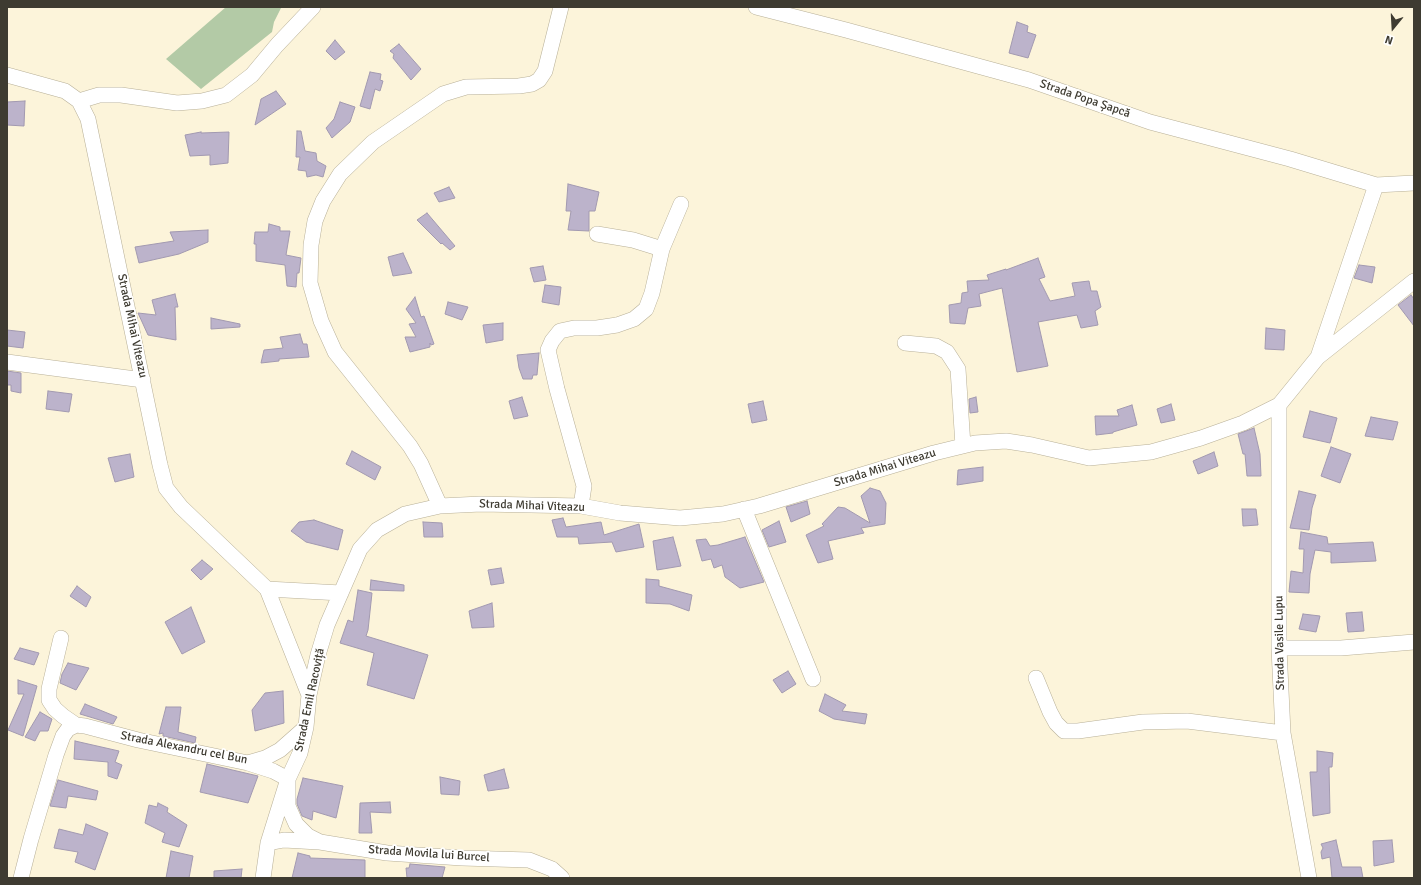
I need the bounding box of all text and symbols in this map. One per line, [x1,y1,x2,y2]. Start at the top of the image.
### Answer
north arrow [1373,8,1413,48]
text: N [1383,33,1395,47]
street label: Strada Popa Șapcă [1038,77,1132,121]
street label: Strada Mihai Viteazu [114,273,150,379]
street label: Strada Mihai Viteazu [832,446,938,490]
street label: Strada Mihai Viteazu [479,497,585,515]
street label: Strada Vasile Lupu [1272,595,1288,691]
street label: Strada Emil Racoviță [292,647,328,753]
street label: Strada Alexandru cel Bun [119,729,249,767]
street label: Strada Movila lui Burcel [368,843,490,865]

